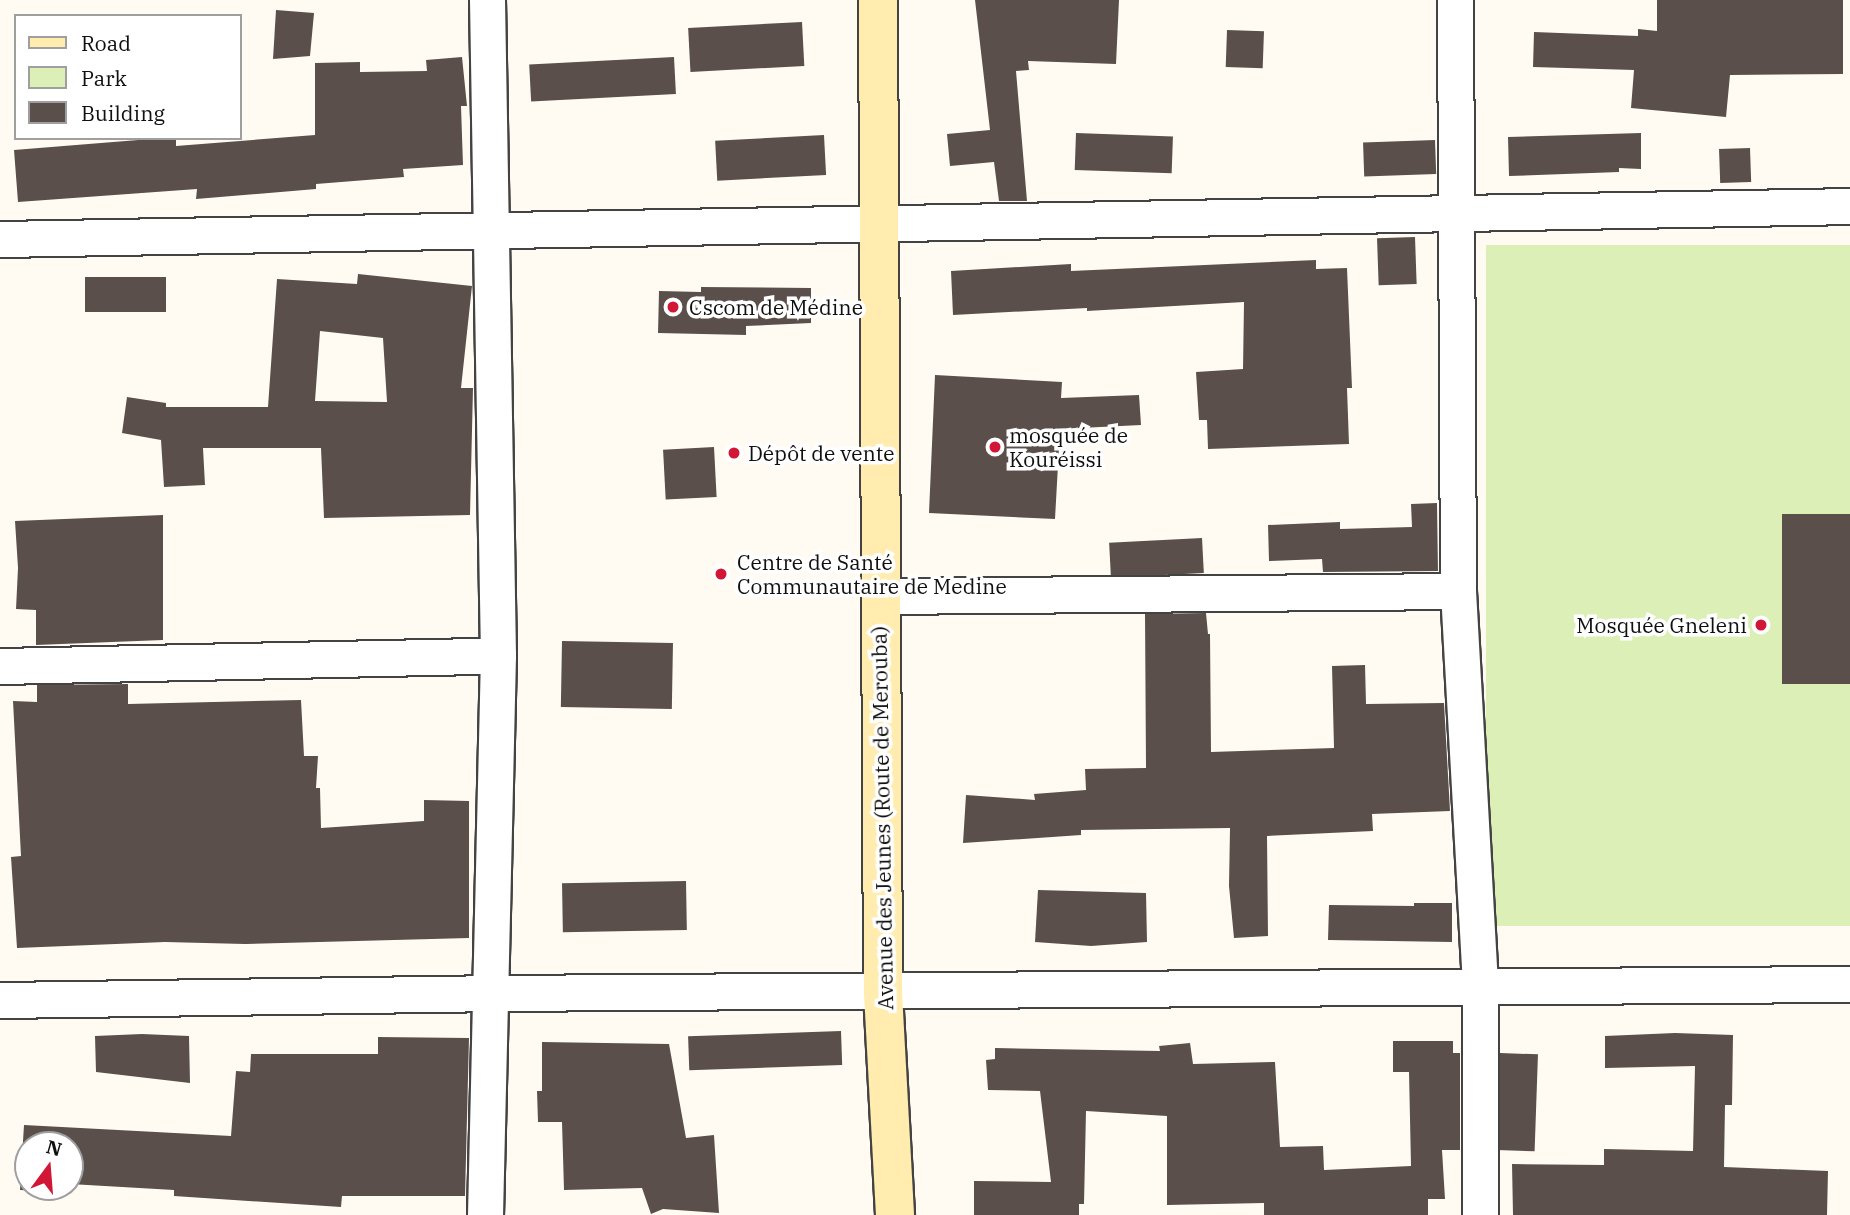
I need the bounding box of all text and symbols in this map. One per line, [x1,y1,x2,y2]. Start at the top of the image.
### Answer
legend [14,14,242,140]
text: Road [81,29,131,57]
text: Park [81,64,127,92]
text: Building [81,99,165,127]
place label: Cscom de Médine [689,294,863,320]
marker: Cscom de Médine [663,297,683,317]
place label: mosquée de Kouréissi [1009,422,1128,472]
marker: mosquée de Kouréissi [987,439,1003,455]
place label: Dépôt de vente [748,440,895,466]
marker: Dépôt de vente [726,445,742,461]
place label: Centre de Santé Communautaire de Medine [737,549,1007,599]
marker: Centre de Santé Communautaire de Medine [711,564,731,584]
place label: Mosquée Gneleni [1576,612,1747,638]
marker: Mosquée Gneleni [1753,617,1769,633]
street label: Avenue des Jeunes (Route de Merouba) [866,626,898,1010]
north arrow [14,1131,84,1201]
text: N [44,1134,65,1161]

